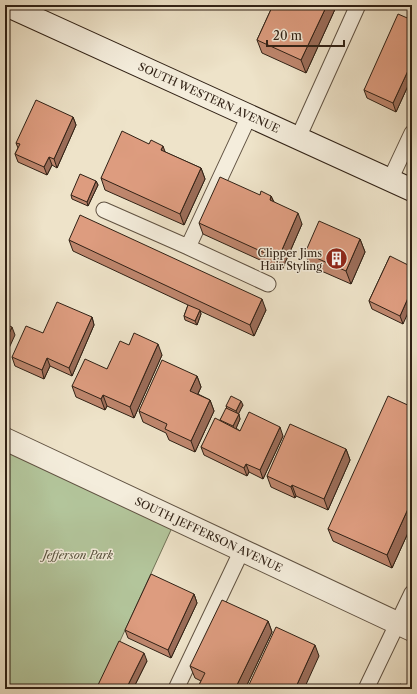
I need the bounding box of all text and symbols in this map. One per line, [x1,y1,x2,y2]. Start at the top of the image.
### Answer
scale bar [267,22,344,48]
text: 20 m [273,28,302,43]
street label: SOUTH WESTERN AVENUE [136,59,282,136]
place label: Clipper Jims Hair Styling [258,246,322,273]
building icon: Clipper Jims Hair Styling [324,246,350,272]
street label: SOUTH JEFFERSON AVENUE [133,494,285,575]
park label: Jefferson Park [40,548,113,562]

